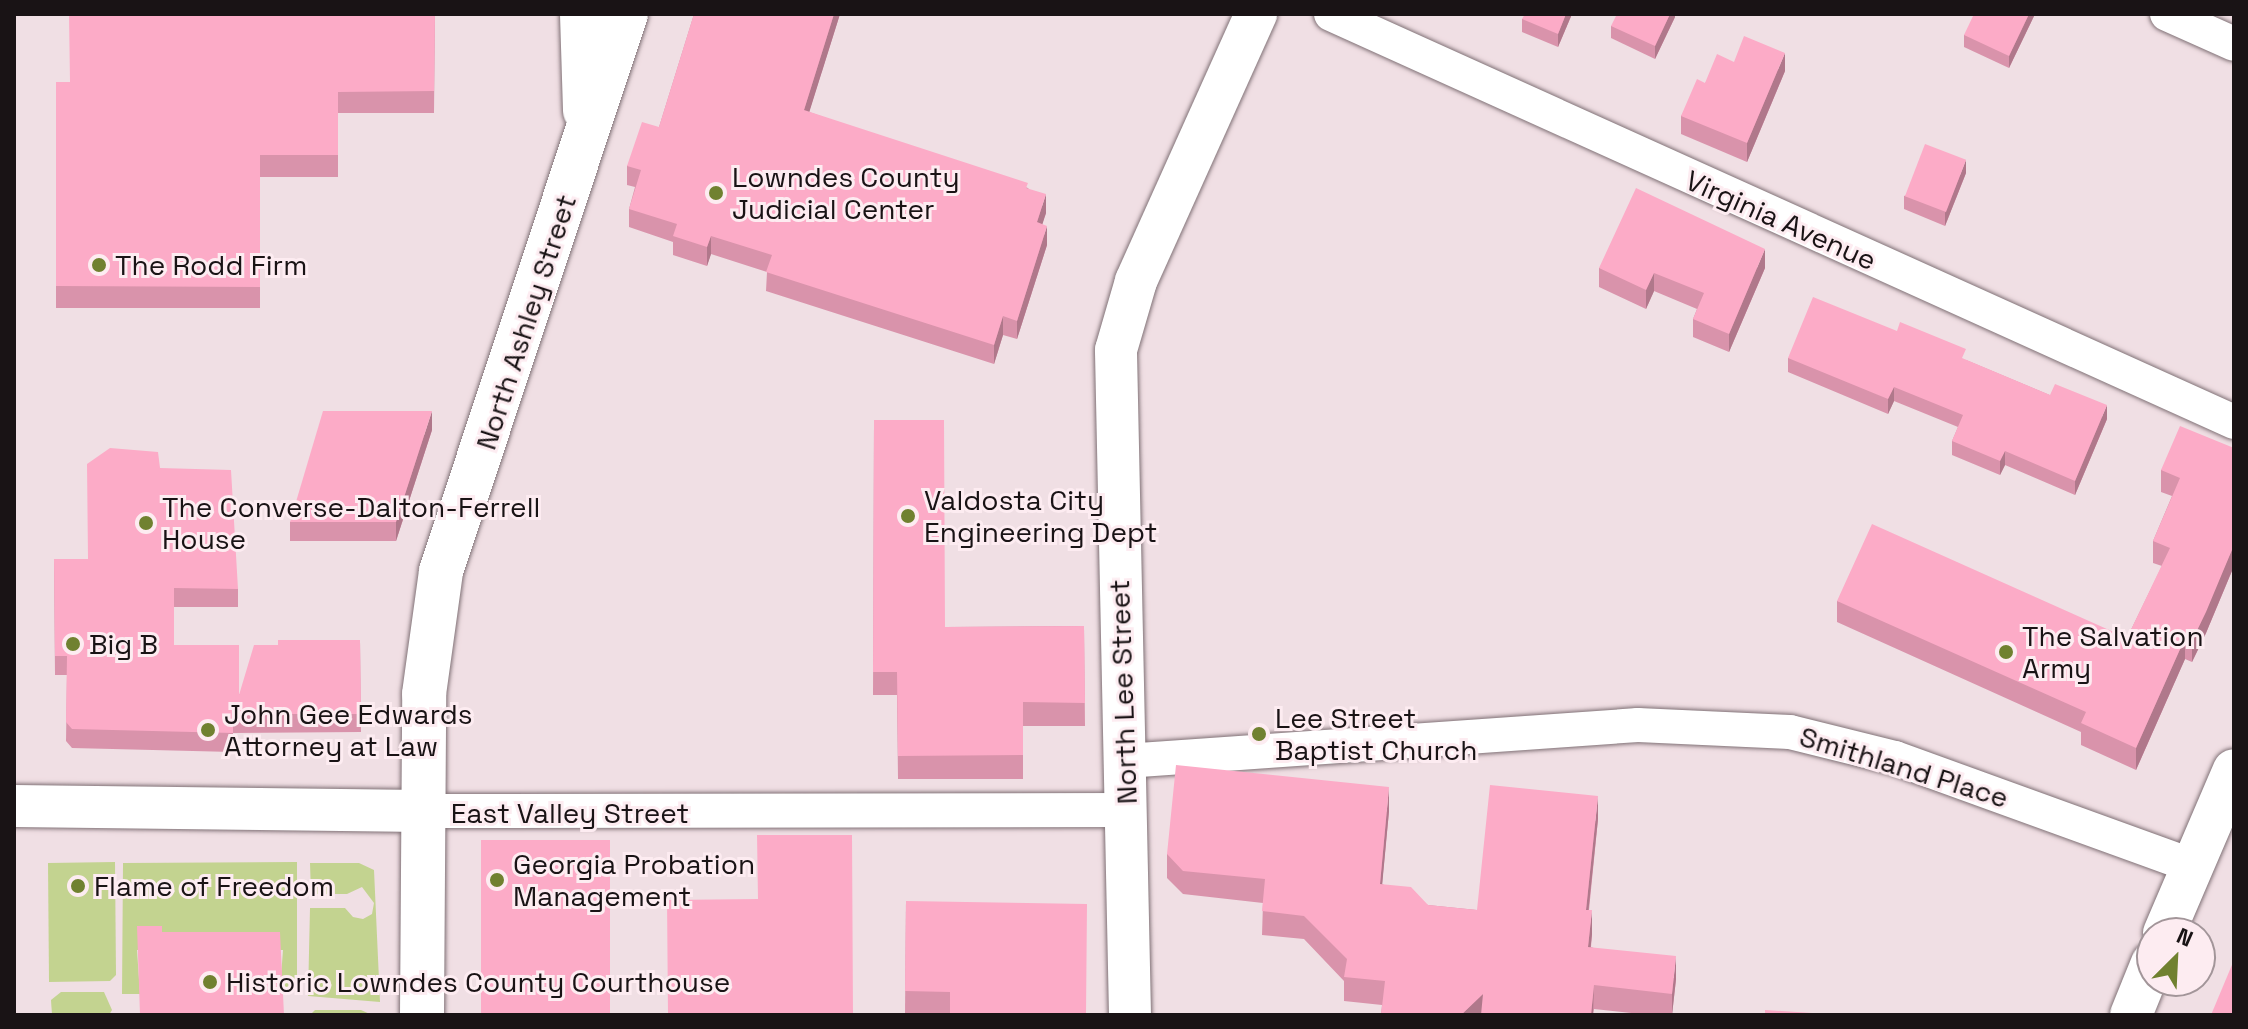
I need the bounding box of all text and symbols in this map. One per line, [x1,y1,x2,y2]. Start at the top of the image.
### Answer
place label: Lowndes County Judicial Center [732,160,960,226]
street label: Virginia Avenue [1680,163,1882,277]
marker: Lowndes County Judicial Center [707,184,725,202]
street label: North Ashley Street [469,190,583,454]
place label: The Rodd Firm [115,248,307,282]
marker: The Rodd Firm [90,256,108,274]
place label: Valdosta City Engineering Dept [924,483,1157,549]
place label: The Converse-Dalton-Ferrell House [162,490,540,556]
marker: Valdosta City Engineering Dept [899,507,917,525]
marker: The Converse-Dalton-Ferrell House [137,514,155,532]
street label: North Lee Street [1102,579,1144,805]
place label: The Salvation Army [2022,619,2204,685]
place label: Big B [89,627,158,661]
marker: Big B [64,635,82,653]
marker: The Salvation Army [1997,643,2015,661]
place label: John Gee Edwards Attorney at Law [224,697,472,763]
place label: Lee Street Baptist Church [1275,701,1477,767]
street label: Smithland Place [1796,719,2012,815]
marker: John Gee Edwards Attorney at Law [199,721,217,739]
marker: Lee Street Baptist Church [1250,725,1268,743]
street label: East Valley Street [451,796,689,830]
place label: Georgia Probation Management [513,847,755,913]
place label: Flame of Freedom [94,869,334,903]
marker: Georgia Probation Management [488,871,506,889]
marker: Flame of Freedom [69,877,87,895]
north arrow [2136,917,2216,997]
text: N [2173,921,2197,953]
place label: Historic Lowndes County Courthouse [226,965,730,999]
marker: Historic Lowndes County Courthouse [201,973,219,991]

